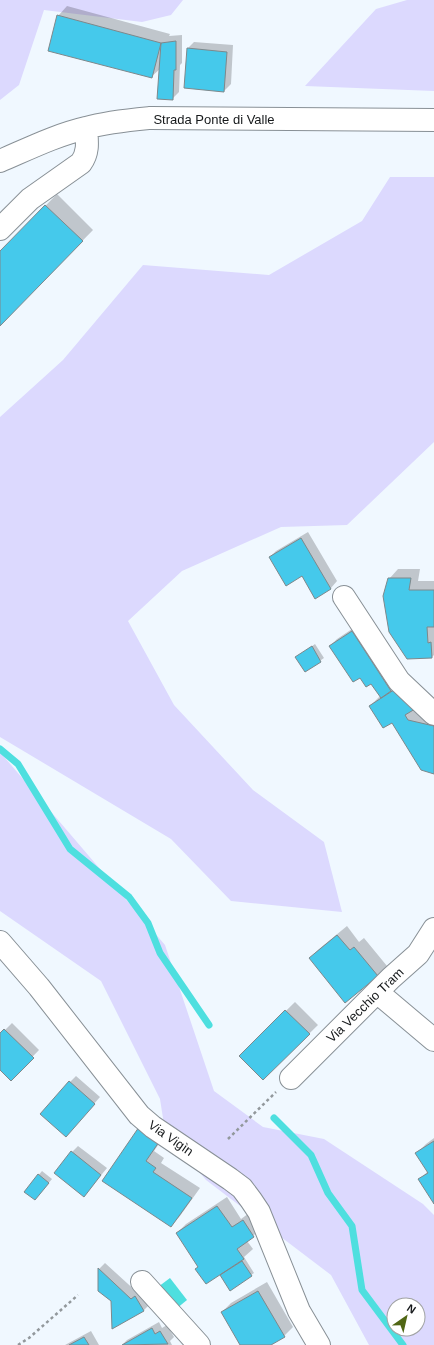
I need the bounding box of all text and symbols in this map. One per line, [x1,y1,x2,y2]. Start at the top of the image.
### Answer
street label: Strada Ponte di Valle [153,112,275,127]
street label: Via Vecchio Tram [323,965,407,1045]
street label: Via Vigìn [146,1117,196,1159]
north arrow [386,1297,426,1337]
text: N [405,1302,418,1316]

